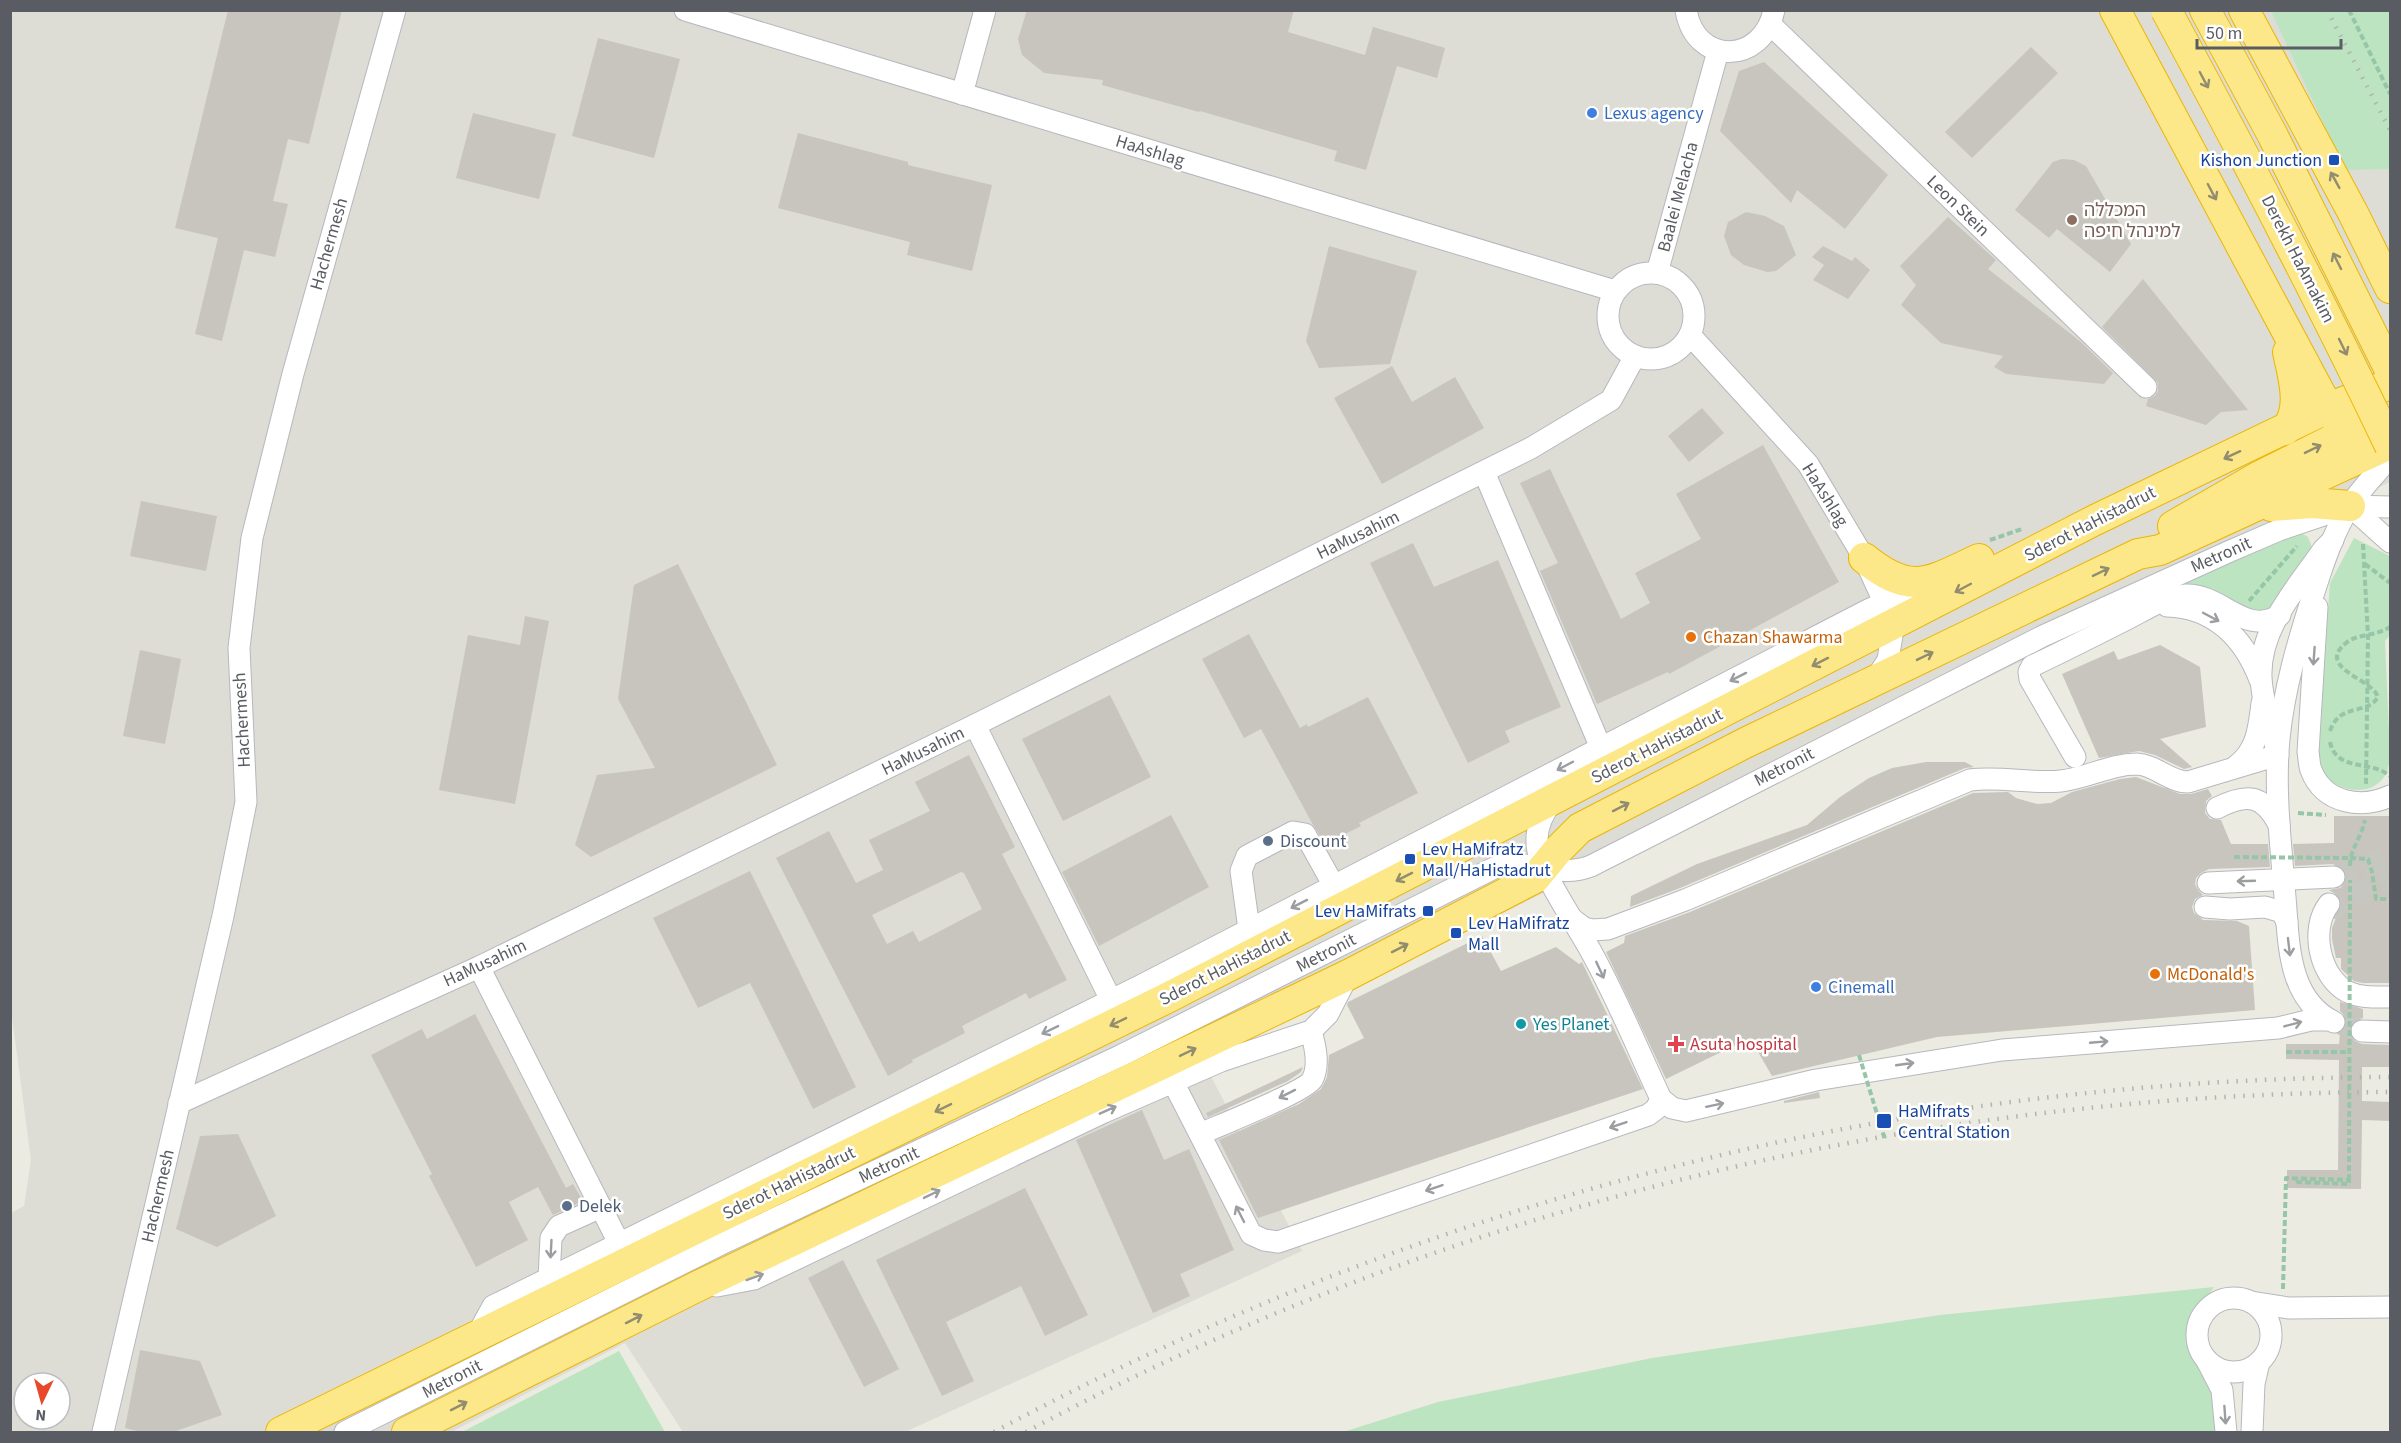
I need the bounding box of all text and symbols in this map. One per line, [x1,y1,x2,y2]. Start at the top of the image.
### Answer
scale bar [2197,12,2341,50]
text: 50 m [2206,21,2242,46]
one-way arrow [2199,71,2210,89]
place label: Lexus agency [1604,101,1704,126]
marker: Lexus agency [1585,106,1599,120]
street label: HaAshlag [1112,129,1188,173]
street label: Baalei Melacha [1651,139,1705,255]
place label: Kishon Junction [2200,148,2322,173]
marker: Kishon Junction [2327,153,2341,167]
street label: Leon Stein [1921,170,1995,242]
one-way arrow [2329,171,2340,189]
one-way arrow [2206,183,2218,201]
street label: Derekh HaAmakim [2255,191,2341,327]
street label: Hachermesh [304,195,354,293]
place label: המכללה למינהל חיפה [2084,198,2181,244]
marker: המכללה למינהל חיפה [2065,213,2079,227]
one-way arrow [2330,253,2342,271]
one-way arrow [2337,337,2349,355]
one-way arrow [2304,443,2322,454]
one-way arrow [2224,449,2242,461]
street label: HaAshlag [1796,458,1854,532]
street label: Sderot HaHistadrut [2020,480,2160,568]
street label: HaMusahim [1312,504,1404,566]
street label: Metronit [2187,531,2255,579]
one-way arrow [2091,565,2109,577]
one-way arrow [1955,583,1973,595]
one-way arrow [2201,612,2219,623]
place label: Chazan Shawarma [1703,625,1842,650]
marker: Chazan Shawarma [1684,630,1698,644]
one-way arrow [2309,646,2320,665]
one-way arrow [1916,650,1934,662]
one-way arrow [1812,657,1830,669]
one-way arrow [1730,671,1748,683]
street label: Hachermesh [227,672,257,768]
street label: Sderot HaHistadrut [1587,702,1727,790]
street label: HaMusahim [877,720,969,782]
street label: Metronit [1750,741,1818,793]
one-way arrow [1556,761,1574,773]
one-way arrow [1611,801,1629,812]
place label: Discount [1280,829,1346,854]
marker: Discount [1261,834,1275,848]
place label: Lev HaMifratz Mall/HaHistadrut [1422,837,1551,883]
marker: Lev HaMifratz Mall/HaHistadrut [1403,852,1417,866]
one-way arrow [1396,872,1414,883]
one-way arrow [2236,875,2256,887]
one-way arrow [1290,899,1308,910]
place label: Lev HaMifrats [1315,899,1416,924]
marker: Lev HaMifrats [1421,904,1435,918]
place label: Lev HaMifratz Mall [1468,911,1570,957]
street label: Sderot HaHistadrut [1155,924,1295,1012]
marker: Lev HaMifratz Mall [1449,926,1463,940]
street label: Metronit [1292,927,1360,979]
street label: HaMusahim [439,933,531,993]
one-way arrow [2284,937,2295,957]
one-way arrow [1391,941,1409,953]
one-way arrow [1595,960,1607,978]
place label: McDonald's [2167,962,2254,987]
marker: McDonald's [2148,967,2162,981]
place label: Cinemall [1828,975,1895,1000]
marker: Cinemall [1809,980,1823,994]
place label: Yes Planet [1532,1012,1609,1037]
one-way arrow [1109,1016,1127,1028]
marker: Yes Planet [1514,1017,1528,1031]
one-way arrow [2283,1018,2302,1030]
one-way arrow [1041,1025,1059,1036]
place label: Asuta hospital [1690,1032,1797,1057]
marker: Asuta hospital [1667,1035,1685,1053]
one-way arrow [2089,1036,2109,1047]
one-way arrow [1178,1045,1196,1057]
one-way arrow [1895,1059,1915,1070]
one-way arrow [1279,1089,1297,1101]
one-way arrow [1705,1099,1724,1110]
place label: HaMifrats Central Station [1898,1099,2010,1145]
one-way arrow [934,1102,952,1114]
one-way arrow [1098,1104,1116,1116]
marker: HaMifrats Central Station [1875,1112,1893,1130]
one-way arrow [1609,1120,1628,1131]
street label: Sderot HaHistadrut [718,1140,860,1226]
street label: Metronit [855,1140,923,1190]
street label: Hachermesh [135,1147,181,1245]
one-way arrow [1425,1184,1444,1195]
one-way arrow [922,1188,940,1199]
place label: Delek [579,1194,622,1219]
marker: Delek [560,1199,574,1213]
one-way arrow [1234,1205,1246,1223]
one-way arrow [545,1238,556,1258]
one-way arrow [745,1270,764,1281]
one-way arrow [624,1312,642,1324]
street label: Metronit [418,1353,486,1405]
north arrow [12,1371,72,1431]
one-way arrow [450,1400,468,1411]
text: N [35,1404,47,1426]
one-way arrow [2220,1404,2231,1424]

